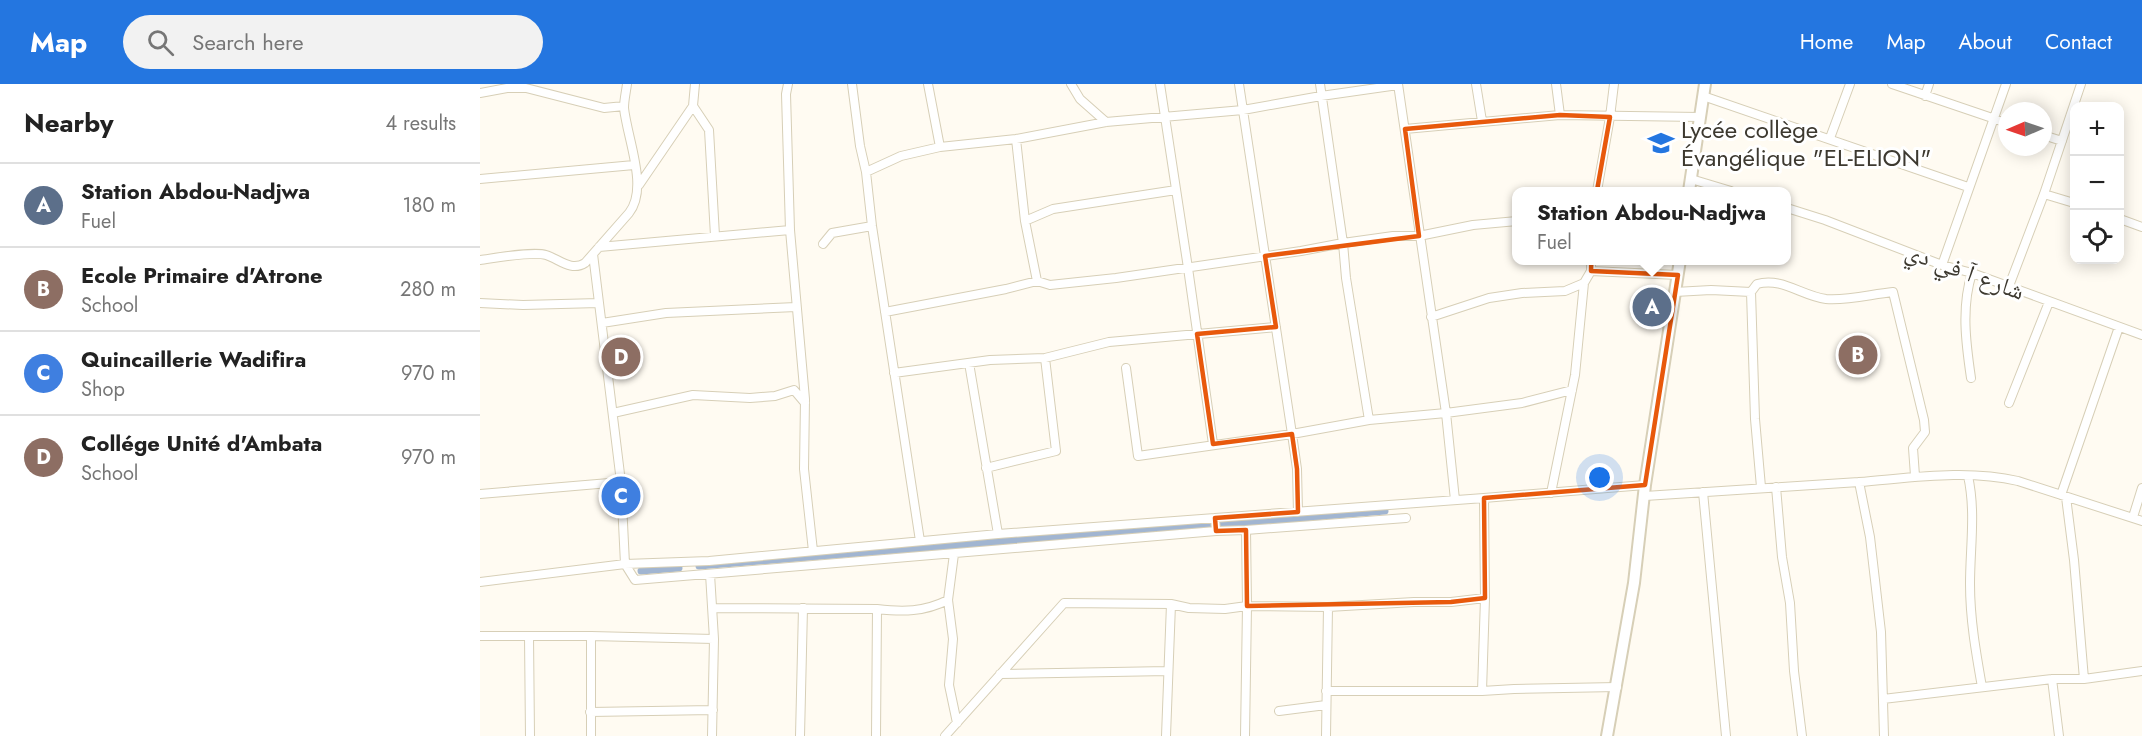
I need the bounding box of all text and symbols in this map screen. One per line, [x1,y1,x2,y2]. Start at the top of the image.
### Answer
search box [123,15,543,69]
text: Map [30,22,87,63]
icon: search [144,26,177,59]
text: Search here [192,26,304,58]
text: Home [1800,27,1853,57]
text: Map [1886,27,1926,57]
text: About [1959,27,2012,57]
text: Contact [2045,27,2112,57]
north arrow [1998,102,2052,156]
map controls [2070,102,2124,264]
button: + [2070,102,2124,156]
text: Nearby [24,104,113,142]
text: 4 results [385,109,456,138]
place label: Lycée collège Évangélique "EL-ELION" [1681,112,1931,175]
school or university icon: Lycée collège Évangélique "EL-ELION" [1646,128,1676,158]
button: − [2070,156,2124,210]
text: Station Abdou-Nadjwa [81,175,310,207]
popup [1512,187,1791,265]
text: A [36,191,51,220]
text: 180 m [402,191,456,220]
text: Station Abdou-Nadjwa [1537,196,1766,228]
text: Fuel [81,207,116,236]
button: locate [2070,210,2124,264]
text: Fuel [1537,228,1572,257]
street label: شارع آ في دي [1900,233,2029,311]
text: Ecole Primaire d'Atrone [81,259,323,291]
text: B [37,275,50,304]
text: 280 m [400,275,456,304]
pin: A [1632,284,1672,330]
text: School [81,291,138,320]
pin: B [1838,332,1878,378]
pin: D [602,334,640,380]
text: Quincaillerie Wadifira [81,343,306,375]
text: C [36,359,51,388]
text: 970 m [401,359,456,388]
text: Shop [81,375,125,404]
text: Collége Unité d'Ambata [81,427,322,459]
text: D [36,443,51,472]
text: 970 m [401,443,456,472]
text: School [81,459,138,488]
your location [1585,463,1614,492]
pin: C [602,474,640,518]

